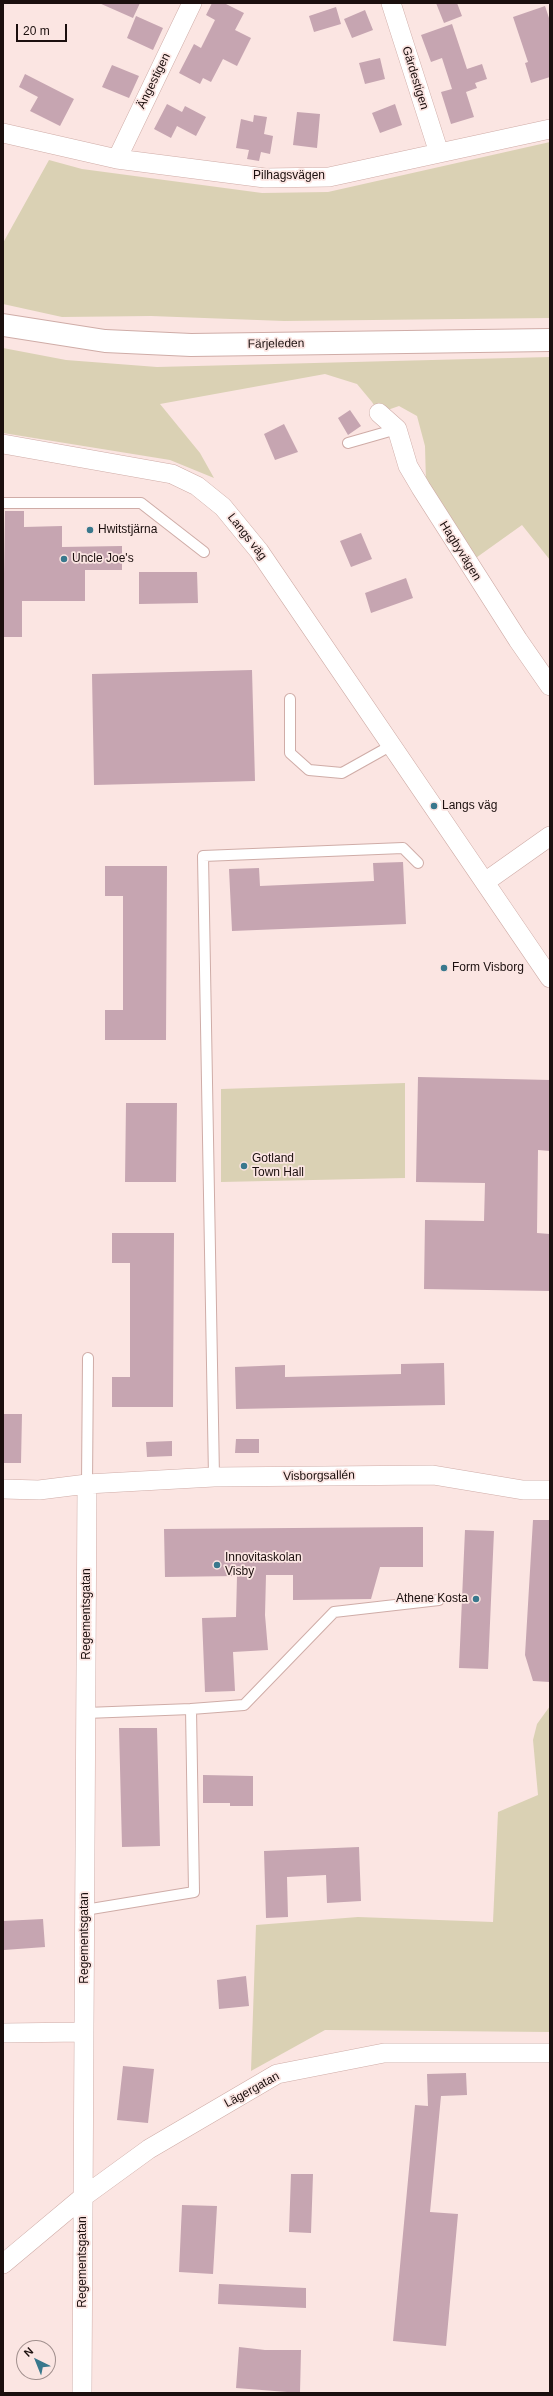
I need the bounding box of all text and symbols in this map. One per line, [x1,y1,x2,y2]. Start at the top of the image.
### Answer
scale bar [18,16,69,42]
text: 20 m [23,24,50,38]
street label: Gärdestigen [399,45,431,111]
street label: Ängestigen [134,51,174,111]
street label: Pilhagsvägen [253,169,325,183]
street label: Färjeleden [248,336,304,352]
street label: Langs väg [224,511,270,563]
street label: Hagbyvägen [436,519,484,583]
place label: Hwitstjärna [98,523,157,537]
marker: Hwitstjärna [85,525,95,535]
place label: Uncle Joe's [72,552,134,566]
marker: Uncle Joe's [59,554,69,564]
place label: Langs väg [442,799,497,813]
marker: Langs väg [429,801,439,811]
place label: Form Visborg [452,961,524,975]
marker: Form Visborg [439,963,449,973]
place label: Gotland Town Hall [252,1152,304,1180]
marker: Gotland Town Hall [239,1161,249,1171]
street label: Visborgsallén [283,1468,355,1484]
place label: Innovitaskolan Visby [225,1551,302,1579]
marker: Innovitaskolan Visby [212,1560,222,1570]
street label: Regementsgatan [80,1568,94,1660]
place label: Athene Kosta [396,1592,468,1606]
marker: Athene Kosta [471,1594,481,1604]
street label: Regementsgatan [78,1892,92,1984]
street label: Lägergatan [222,2069,282,2111]
street label: Regementsgatan [76,2216,90,2308]
north arrow [16,2340,56,2380]
text: N [21,2345,35,2359]

